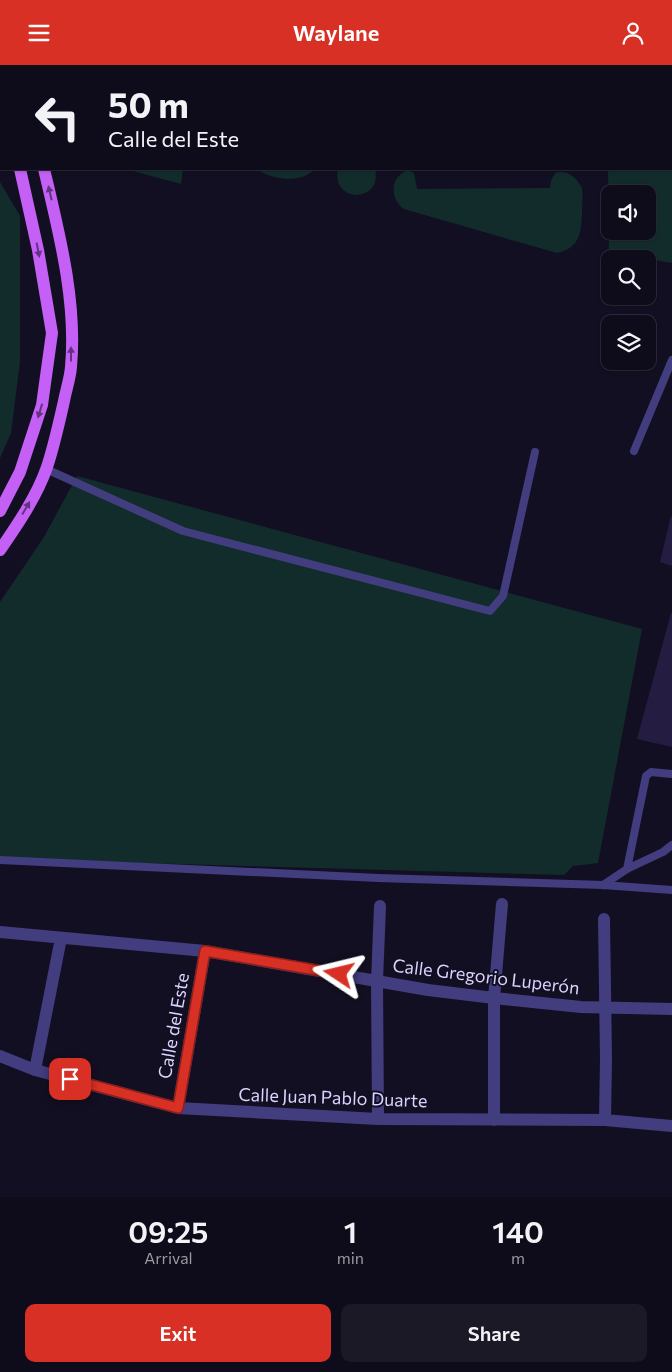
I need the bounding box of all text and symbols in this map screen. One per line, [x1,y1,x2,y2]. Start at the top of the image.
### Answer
icon: menu [25,19,53,47]
text: Waylane [293,19,379,46]
icon: person [619,19,647,47]
text: 50 m [108,82,189,125]
icon: left [25,85,90,150]
text: Calle del Este [108,125,239,152]
map controls [601,185,656,370]
button: sound [601,185,656,240]
one-way arrow [46,186,54,201]
one-way arrow [34,243,42,258]
button: search [601,250,656,305]
button: layers [601,315,656,370]
one-way arrow [67,346,75,362]
one-way arrow [36,403,44,418]
one-way arrow [22,501,30,516]
position arrow [312,947,364,999]
street label: Calle Gregorio Luperón [391,954,581,998]
street label: Calle del Este [153,971,193,1081]
pin [49,1058,91,1100]
icon: arrive [56,1065,84,1093]
street label: Calle Juan Pablo Duarte [238,1083,428,1111]
text: 09:25 [128,1212,208,1249]
text: 1 [344,1212,357,1249]
text: 140 [492,1212,544,1249]
text: Arrival [144,1248,193,1267]
text: min [337,1248,364,1267]
text: m [511,1248,525,1267]
button: Exit [25,1304,331,1362]
button: Share [341,1304,647,1362]

